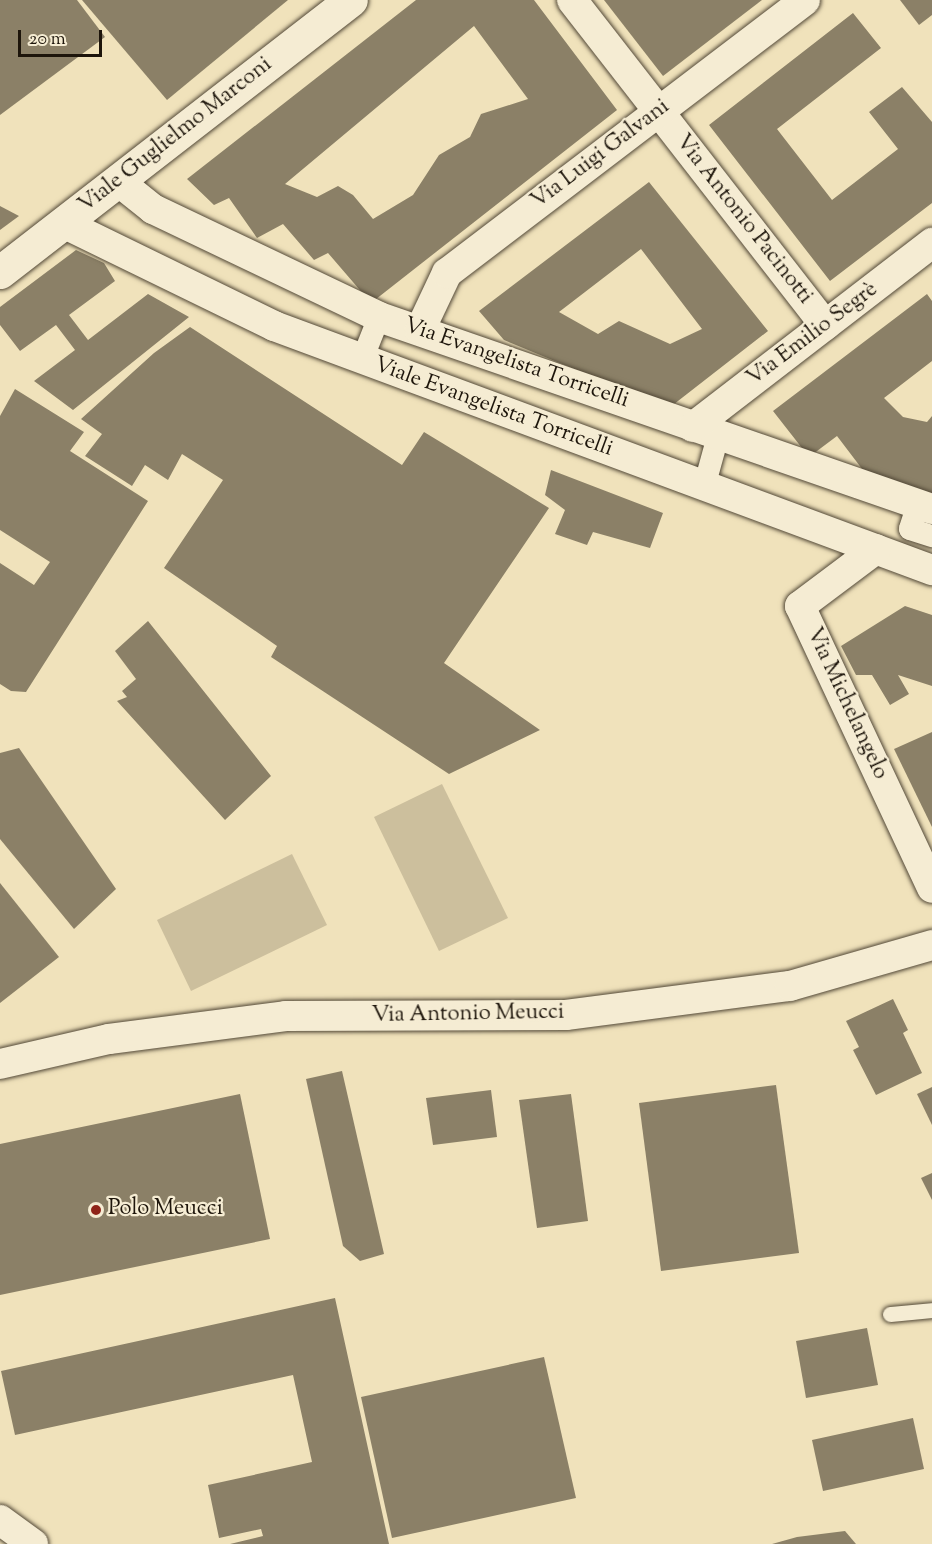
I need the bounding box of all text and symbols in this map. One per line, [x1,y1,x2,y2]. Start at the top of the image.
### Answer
scale bar [21,18,105,56]
text: 20 m [29,27,66,53]
street label: Viale Guglielmo Marconi [74,52,278,220]
street label: Via Luigi Galvani [527,94,675,216]
street label: Via Antonio Pacinotti [669,130,817,310]
street label: Via Emilio Segrè [742,277,884,393]
street label: Via Evangelista Torricelli [400,313,632,415]
street label: Viale Evangelista Torricelli [370,352,616,464]
street label: Via Michelangelo [799,624,893,784]
street label: Via Antonio Meucci [372,1000,564,1030]
place label: Polo Meucci [108,1197,223,1223]
marker: Polo Meucci [89,1203,103,1217]

